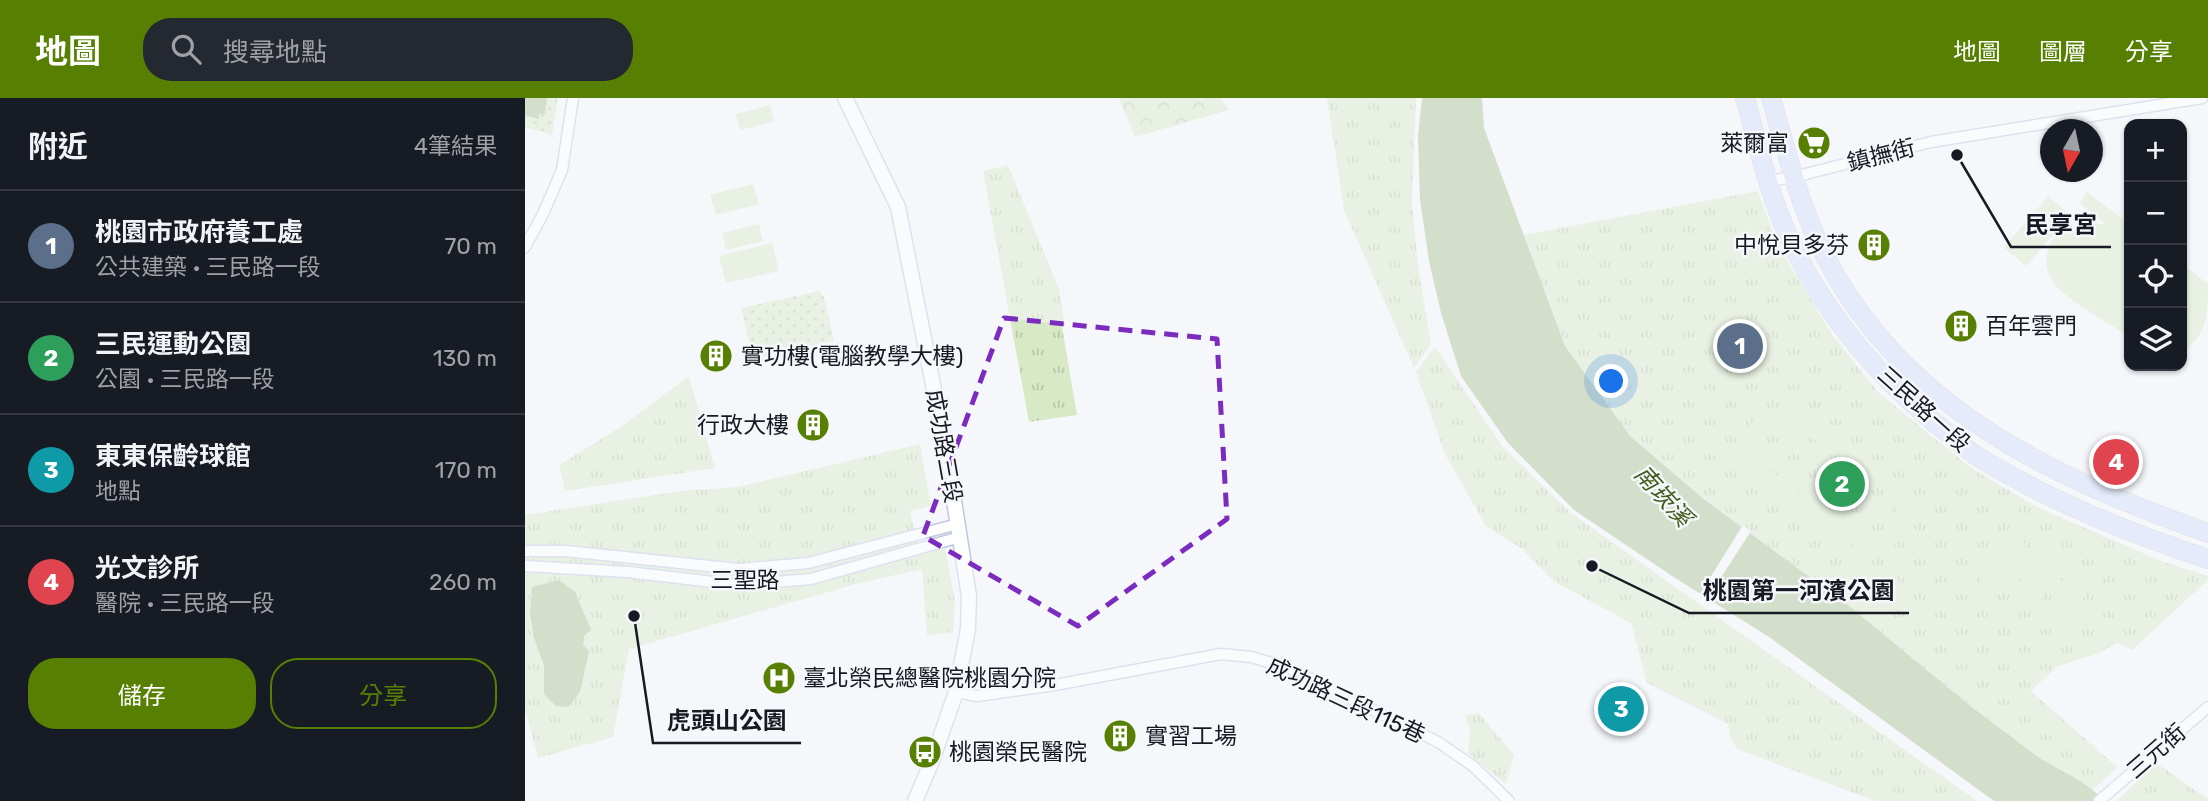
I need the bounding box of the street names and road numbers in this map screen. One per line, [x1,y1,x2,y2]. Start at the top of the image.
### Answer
street label: 鎮撫街 [1844,133,1918,177]
street label: 三民路一段 [1872,360,1976,458]
street label: 成功路三段 [920,387,968,505]
street label: 三聖路 [711,566,780,594]
street label: 成功路三段115巷 [1262,651,1430,749]
street label: 三元街 [2121,718,2191,784]

